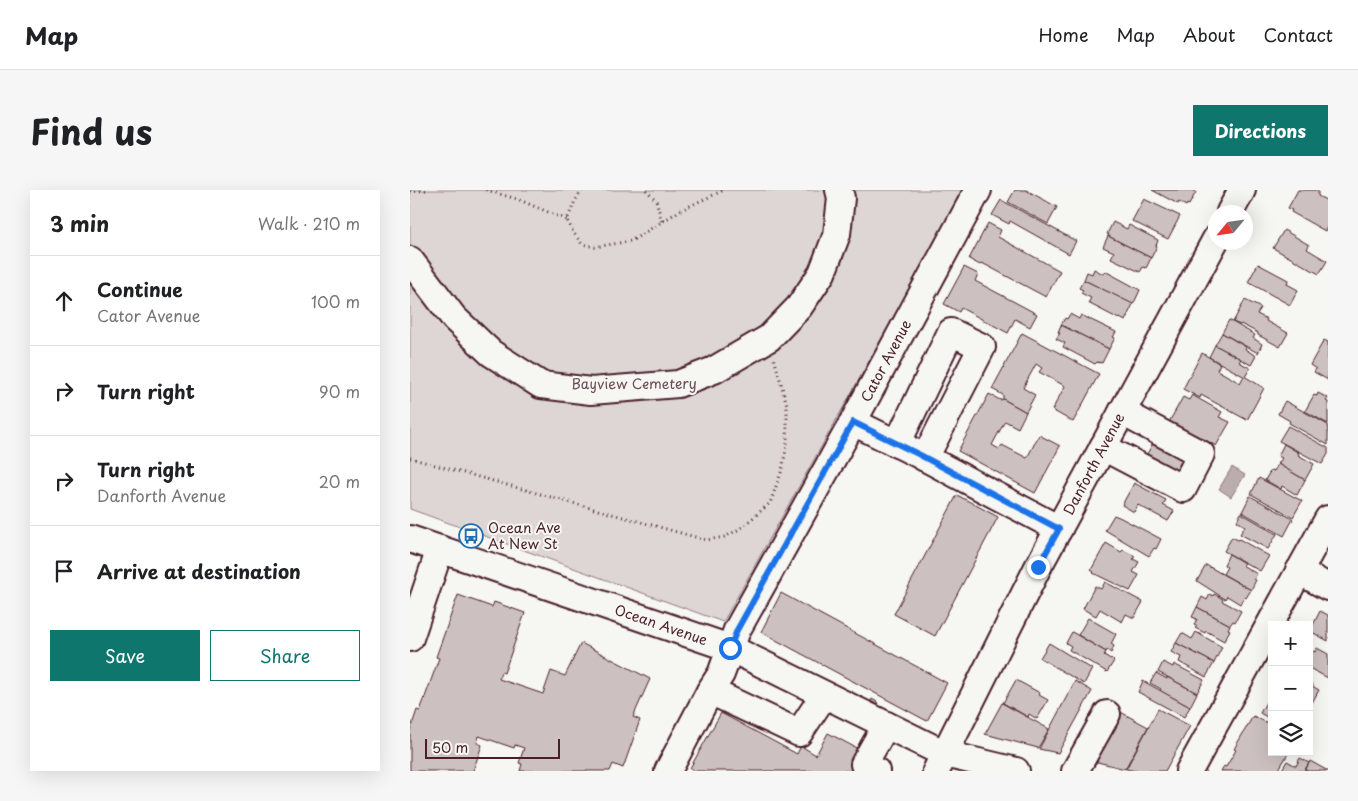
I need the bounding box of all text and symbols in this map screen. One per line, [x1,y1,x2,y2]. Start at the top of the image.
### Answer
text: Map [25,17,78,53]
text: Home [1038,21,1088,48]
text: Map [1116,21,1155,48]
text: About [1183,21,1235,48]
text: Contact [1263,21,1333,48]
text: Find us [30,104,152,157]
button: Directions [1193,105,1328,156]
north arrow [1208,205,1253,250]
text: 3 min [50,207,109,239]
text: Walk · 210 m [258,211,360,235]
text: Continue [97,275,183,303]
icon: ahead [50,287,78,315]
text: 100 m [311,289,360,313]
text: Cator Avenue [97,303,201,327]
street label: Cator Avenue [855,316,916,406]
park label: Bayview Cemetery [571,373,697,394]
icon: right [50,377,78,405]
text: Turn right [97,377,195,405]
text: 90 m [319,379,360,403]
street label: Danforth Avenue [1058,409,1130,519]
text: Turn right [97,455,195,483]
icon: right [50,467,78,495]
text: 20 m [319,469,360,493]
text: Danforth Avenue [97,483,226,507]
place label: Ocean Ave At New St [488,517,561,554]
bus stop icon: Ocean Ave At New St [458,523,484,549]
route end [1027,556,1050,579]
icon: arrive [50,557,78,585]
text: Arrive at destination [97,557,301,585]
street label: Ocean Avenue [612,599,711,650]
map controls [1268,621,1313,756]
button: + [1268,621,1313,666]
button: Save [50,630,200,681]
button: Share [210,630,360,681]
route start [719,637,742,660]
button: − [1268,666,1313,711]
button: layers [1268,711,1313,756]
scale bar [425,736,560,759]
text: 50 m [432,737,468,758]

